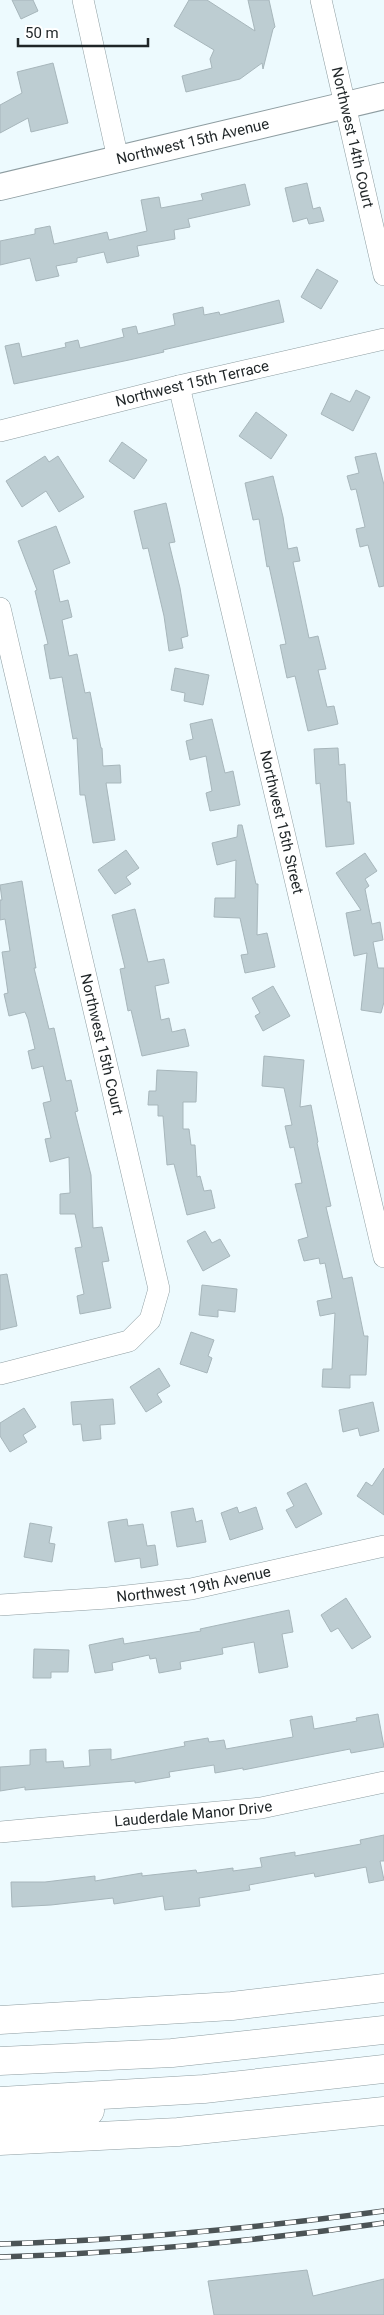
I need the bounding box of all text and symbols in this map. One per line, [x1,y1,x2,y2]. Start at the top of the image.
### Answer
scale bar [18,15,148,47]
text: 50 m [25,24,59,42]
street label: Northwest 14th Court [328,65,377,210]
street label: Northwest 15th Avenue [114,115,271,168]
street label: Northwest 15th Terrace [114,357,271,411]
street label: Northwest 15th Street [256,748,307,896]
street label: Northwest 15th Court [77,972,127,1117]
street label: Northwest 19th Avenue [116,1562,273,1606]
street label: Lauderdale Manor Drive [113,1797,274,1830]

